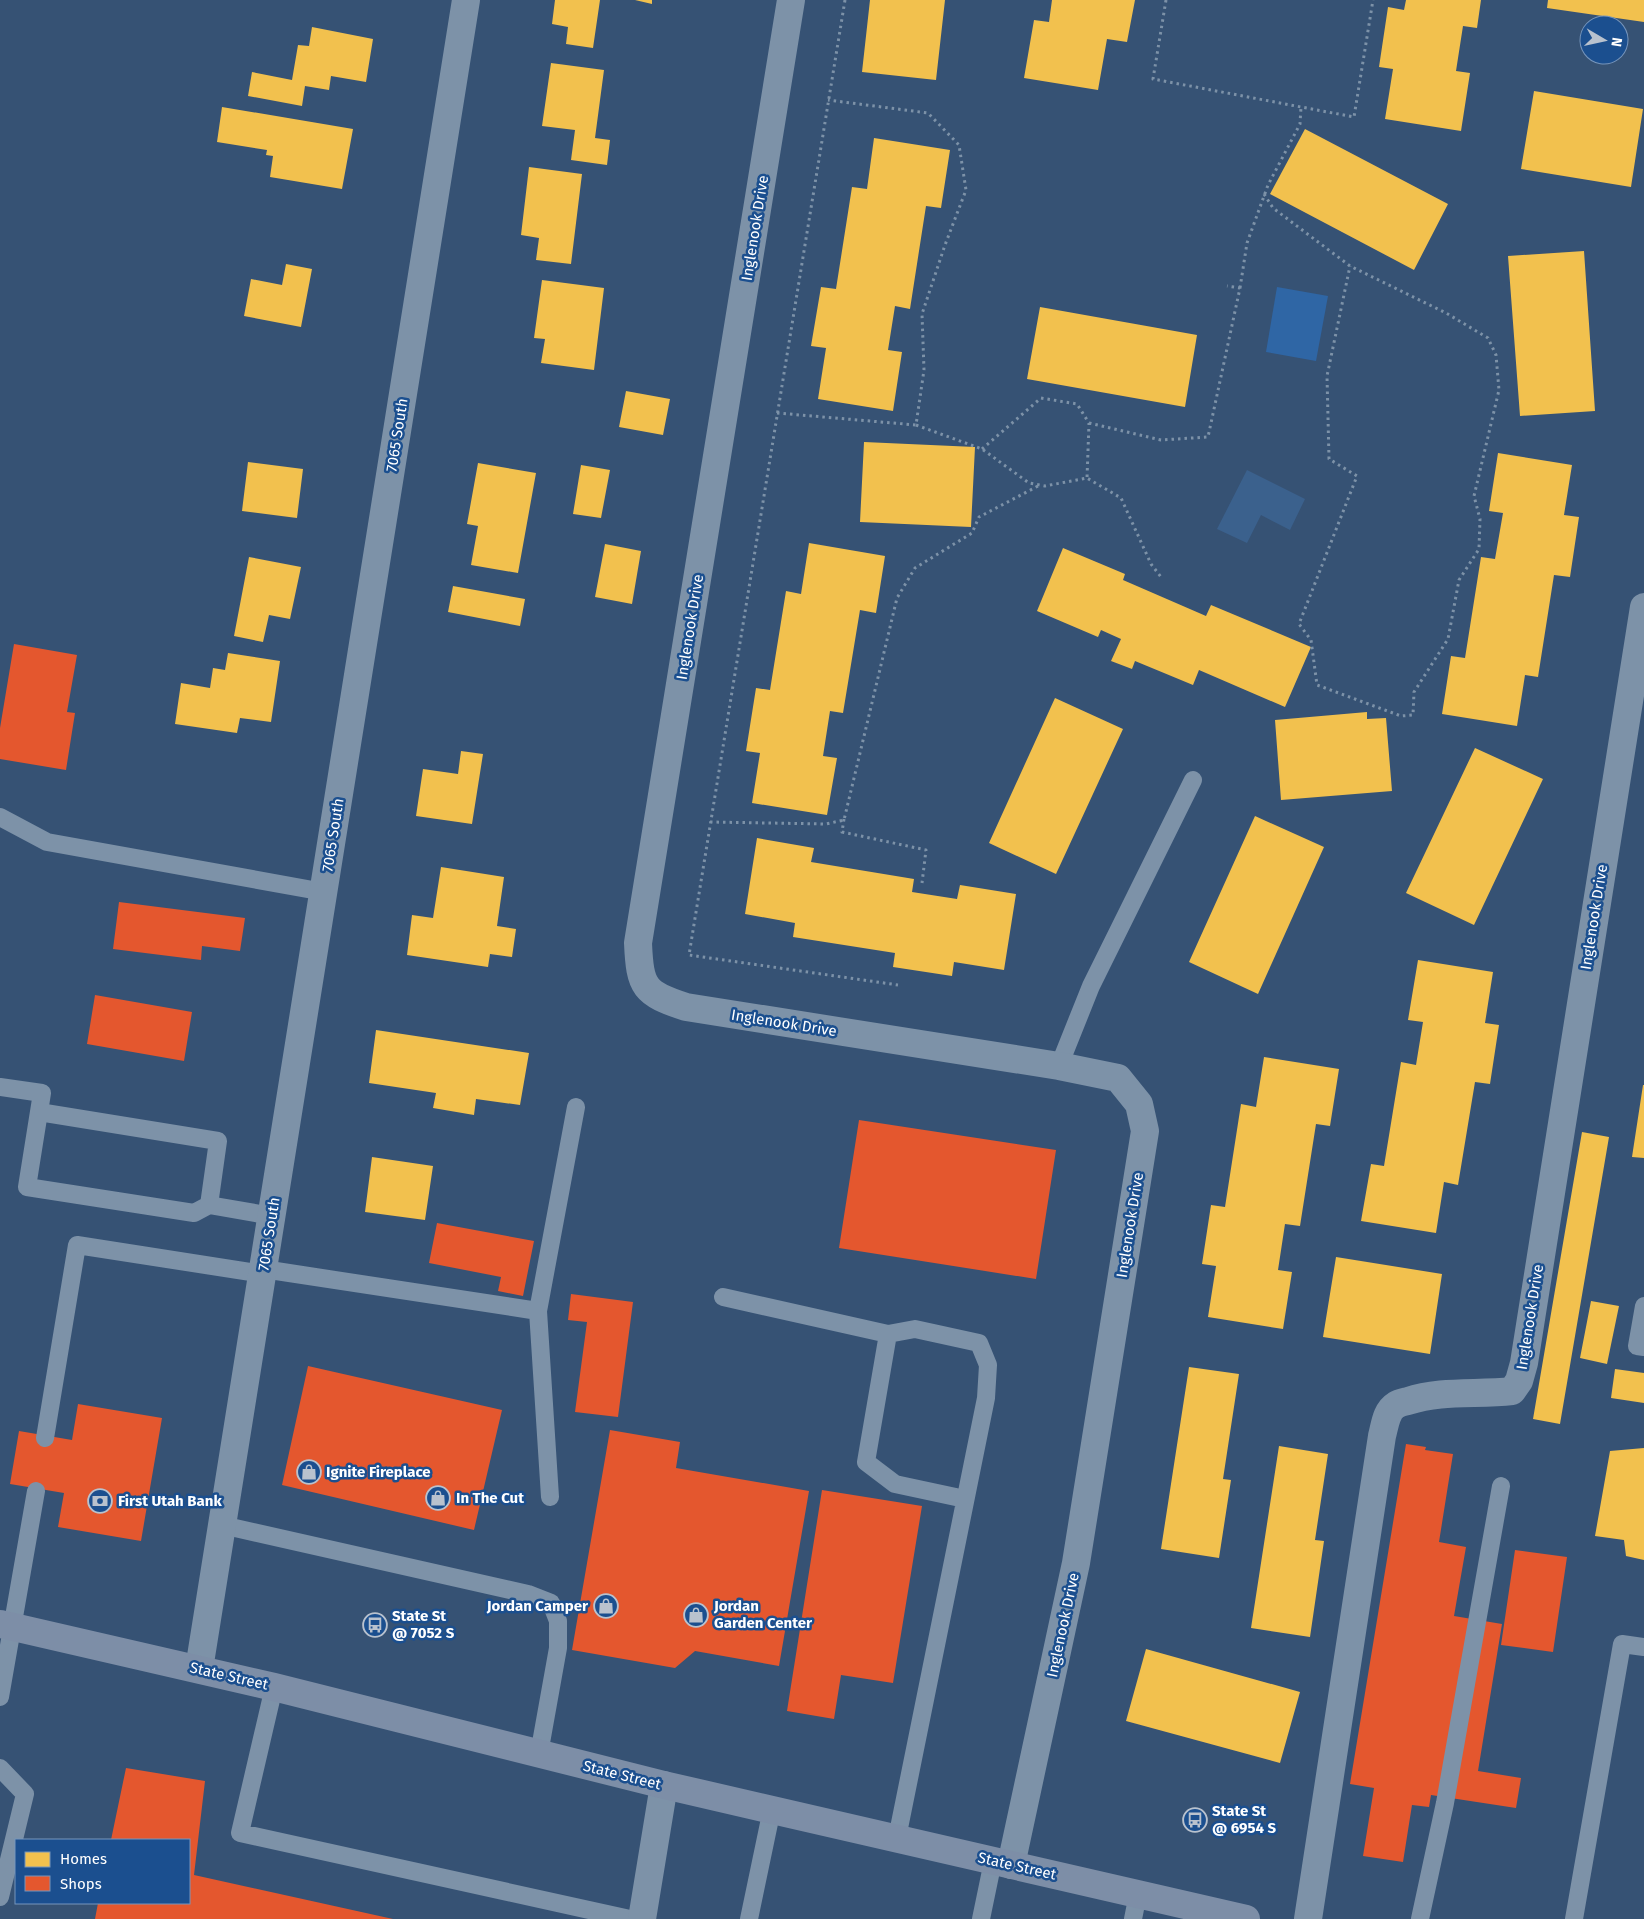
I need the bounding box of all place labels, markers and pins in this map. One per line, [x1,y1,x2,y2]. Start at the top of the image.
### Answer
shop icon: Ignite Fireplace [296,1459,322,1485]
place label: Ignite Fireplace [326,1463,431,1481]
shop icon: In The Cut [425,1485,451,1511]
bank icon: First Utah Bank [87,1488,113,1514]
place label: In The Cut [456,1489,524,1507]
place label: First Utah Bank [118,1492,222,1510]
shop icon: Jordan Camper [593,1593,619,1619]
place label: Jordan Camper [486,1597,589,1615]
place label: Jordan Garden Center [713,1597,813,1632]
shop icon: Jordan Garden Center [683,1602,709,1628]
place label: State St @ 7052 S [392,1607,455,1642]
bus stop icon: State St @ 7052 S [362,1612,388,1638]
place label: State St @ 6954 S [1212,1802,1277,1837]
bus stop icon: State St @ 6954 S [1182,1807,1208,1833]

